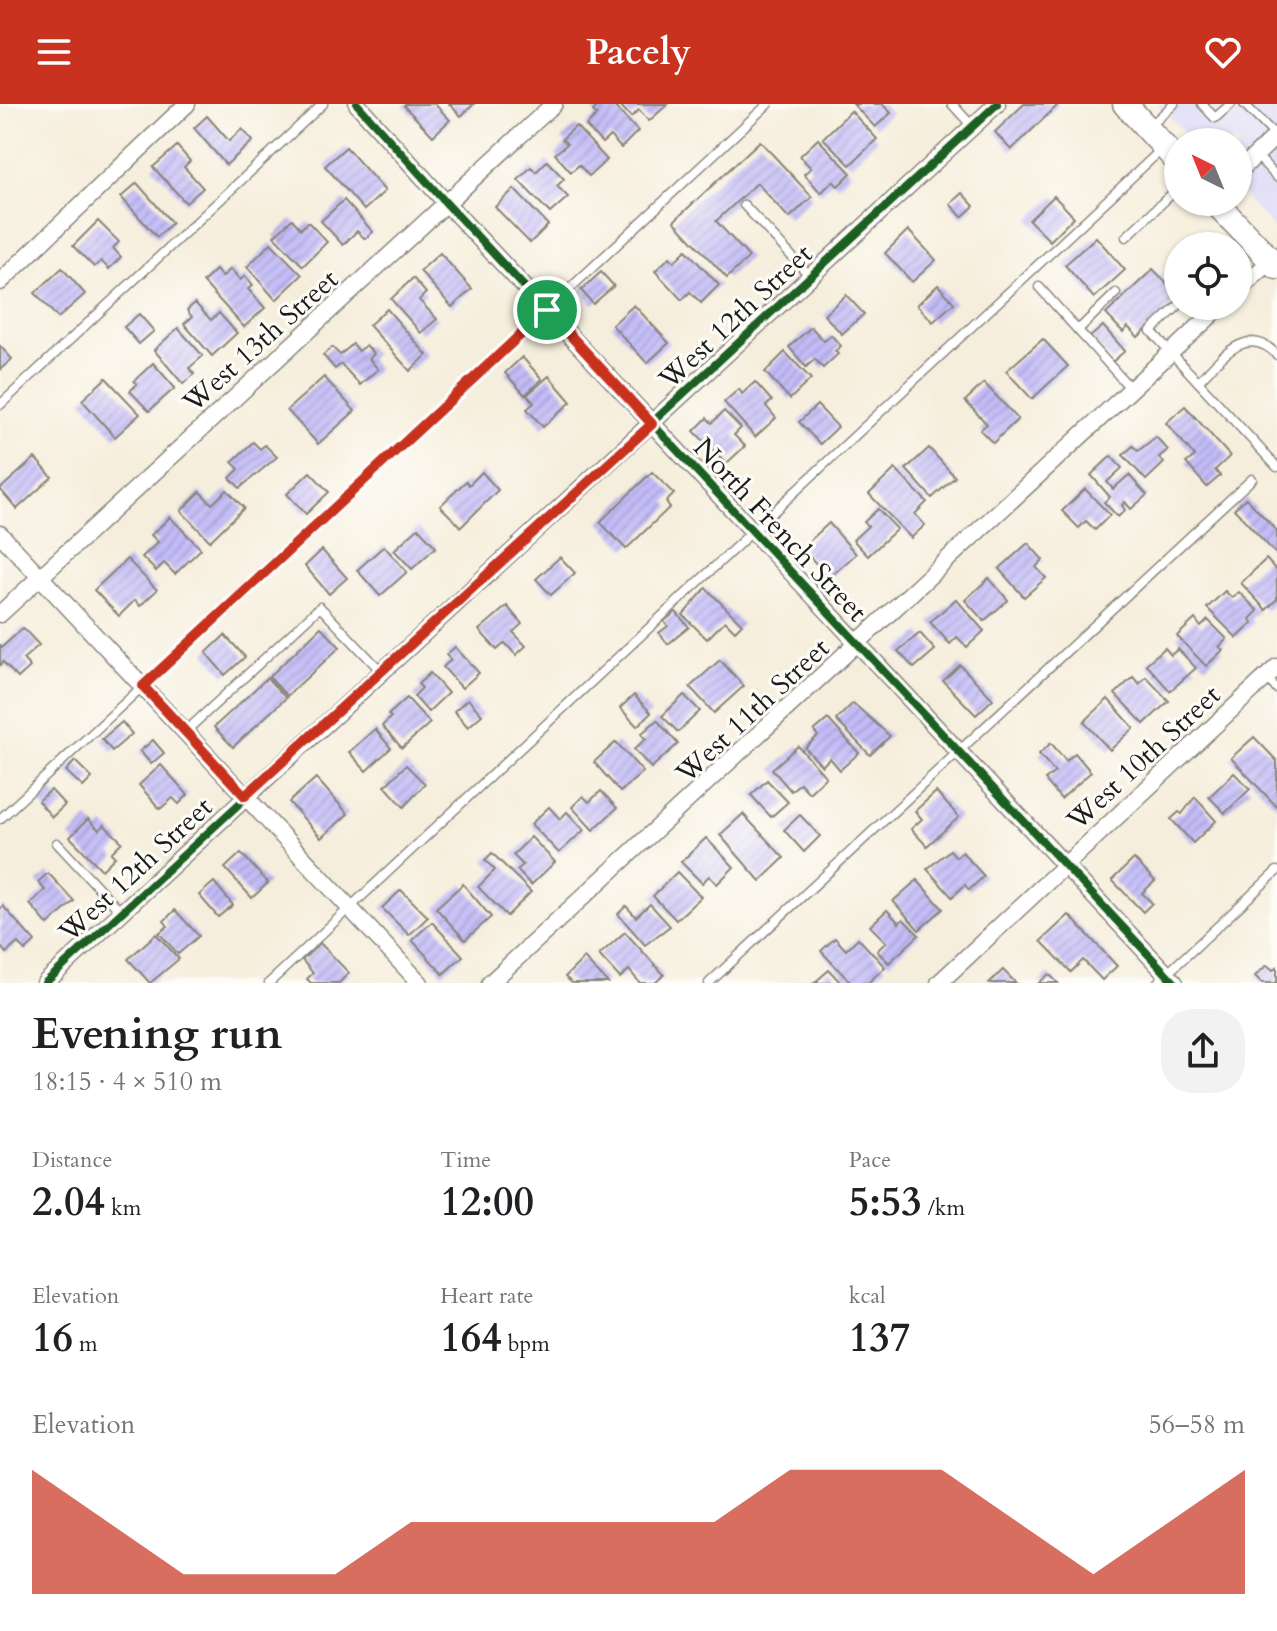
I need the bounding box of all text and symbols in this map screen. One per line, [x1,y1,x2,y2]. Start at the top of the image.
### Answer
text: Pacely [586,28,691,77]
icon: menu [32,30,76,74]
icon: heart [1201,30,1245,74]
north arrow [1164,128,1252,216]
map controls [1164,128,1252,320]
button: locate [1164,232,1252,320]
street label: West 12th Street [650,236,821,399]
street label: West 13th Street [174,261,347,421]
pin [513,276,581,344]
icon: arrive [525,288,569,332]
street label: North French Street [685,429,876,630]
street label: West 11th Street [667,630,838,793]
street label: West 10th Street [1058,677,1229,840]
street label: West 12th Street [50,789,221,952]
text: Evening run [32,1004,282,1064]
button: share [1161,1009,1245,1093]
text: 18:15 · 4 × 510 m [32,1064,222,1099]
text: Distance [32,1145,112,1175]
text: Time [440,1145,491,1175]
text: Pace [849,1145,891,1175]
text: 2.04 [32,1175,105,1230]
text: 12:00 [440,1175,534,1230]
text: 5:53 [849,1175,922,1230]
text: km [105,1193,141,1223]
text: /km [922,1193,965,1223]
text: Elevation [32,1281,119,1311]
text: Heart rate [440,1281,534,1311]
text: kcal [849,1281,886,1311]
text: 16 [32,1311,73,1366]
text: 164 [440,1311,502,1366]
text: 137 [849,1311,910,1366]
text: m [73,1329,98,1359]
text: bpm [502,1329,550,1359]
text: Elevation [32,1407,135,1442]
text: 56–58 m [1148,1407,1245,1442]

